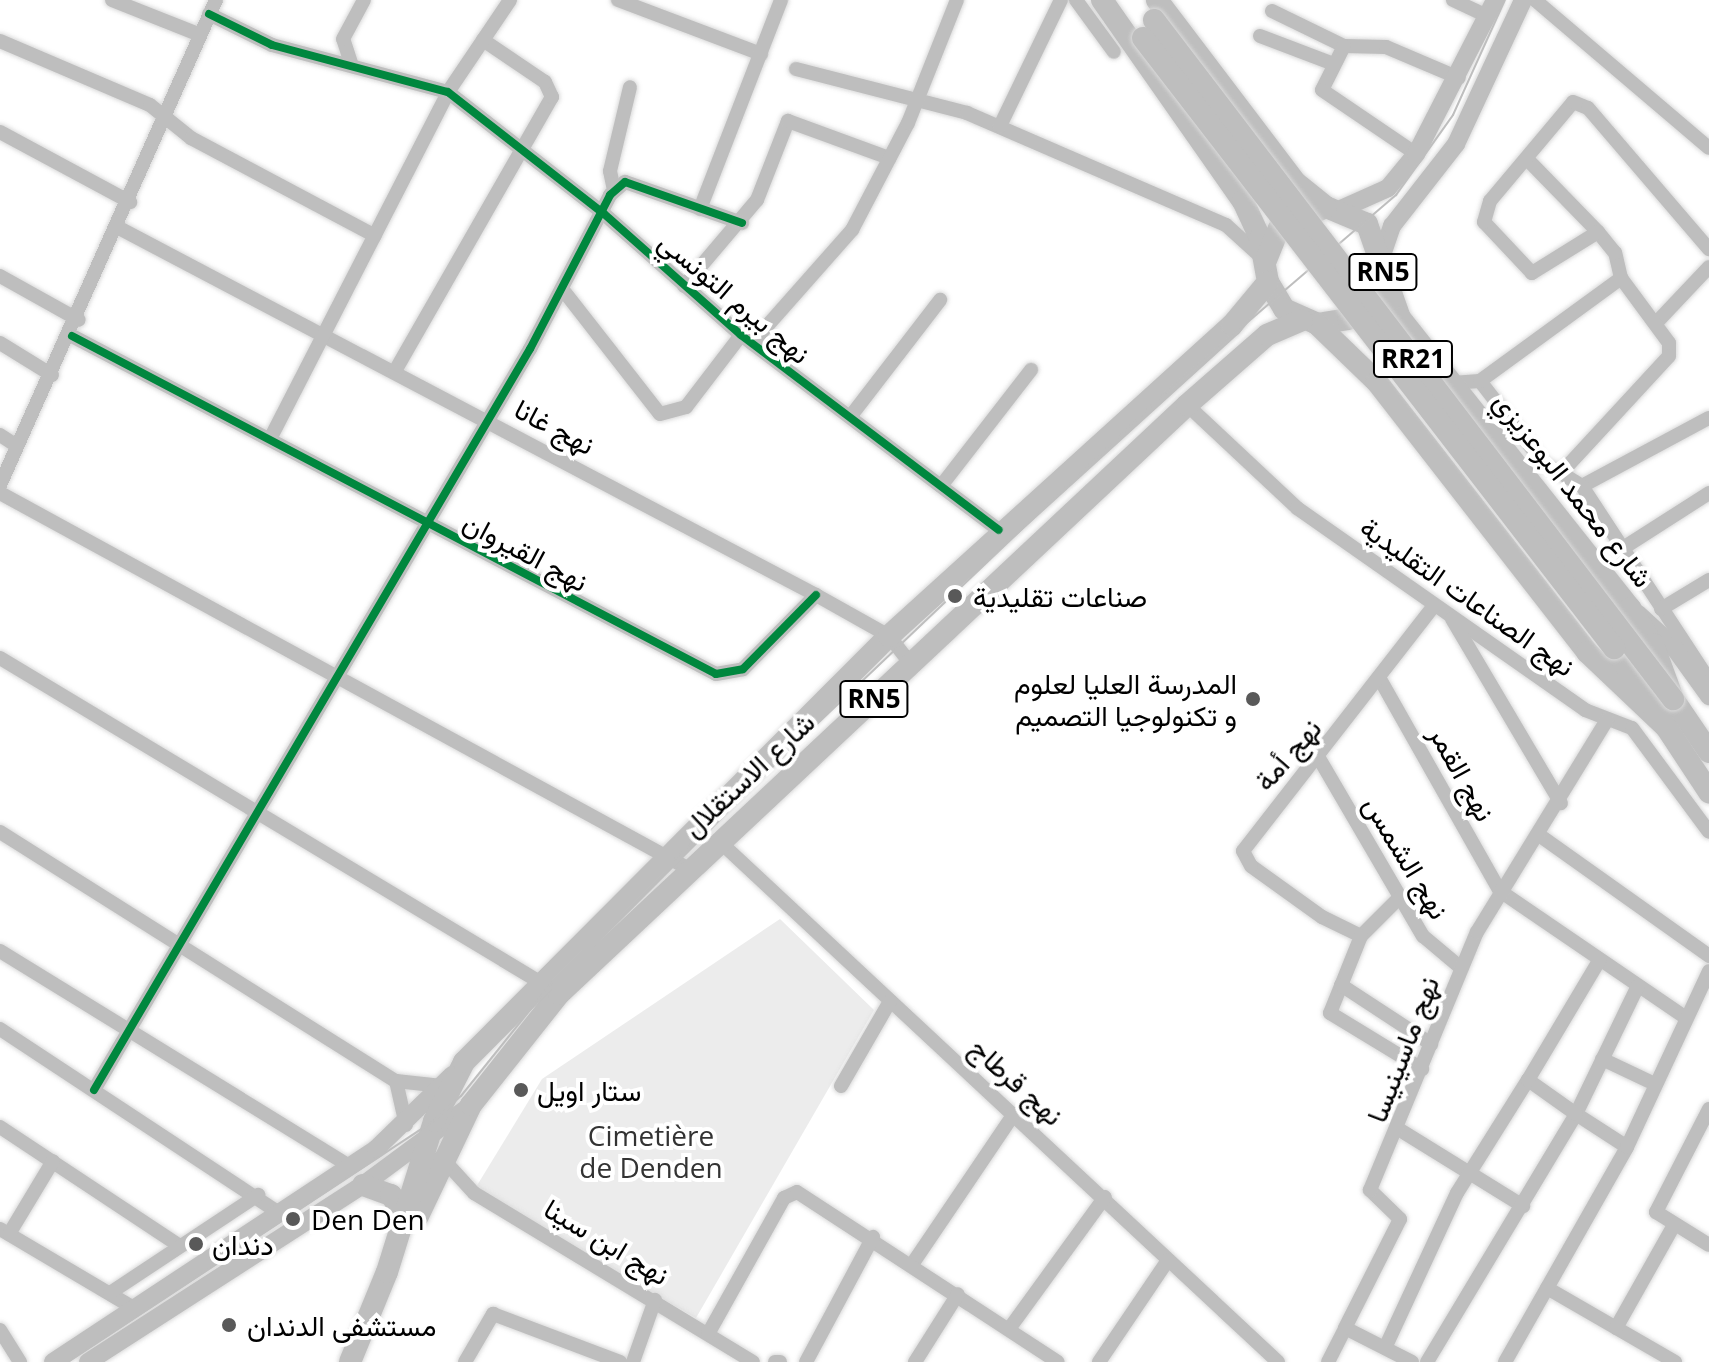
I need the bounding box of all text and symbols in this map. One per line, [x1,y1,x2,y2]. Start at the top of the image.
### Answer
street label: نهج بيرم التونسي [652,224,818,370]
road number: RN5 [1347,250,1419,294]
road number: RR21 [1371,337,1455,381]
street label: شارع محمد البوعزيزي [1487,385,1661,593]
street label: نهج غانا [509,391,601,461]
street label: نهج القيروان [458,504,594,598]
street label: نهج الصناعات التقليدية [1354,509,1582,683]
place label: صناعات تقليدية [973,579,1147,613]
marker: صناعات تقليدية [944,585,966,607]
place label: المدرسة العليا لعلوم و تكنولوجيا التصميم [1014,666,1237,732]
road number: RN5 [838,677,910,721]
marker: المدرسة العليا لعلوم و تكنولوجيا التصميم [1244,690,1262,708]
street label: شارع الاستقلال [675,705,821,843]
street label: نهج أمة [1247,711,1327,797]
street label: نهج القمر [1423,719,1503,827]
street label: نهج الشمس [1357,789,1457,925]
street label: نهج ماسينيسا [1359,971,1445,1127]
street label: نهج قرطاج [963,1030,1071,1132]
place label: ستار اويل [537,1073,641,1107]
marker: ستار اويل [512,1081,530,1099]
park label: Cimetière de Denden [579,1118,723,1184]
street label: نهج ابن سينا [538,1191,676,1291]
place label: Den Den [311,1202,425,1236]
marker: Den Den [282,1208,304,1230]
place label: دندان [212,1227,274,1261]
marker: دندان [187,1235,205,1253]
place label: مستشفى الدندان [247,1308,436,1342]
marker: مستشفى الدندان [218,1314,240,1336]

